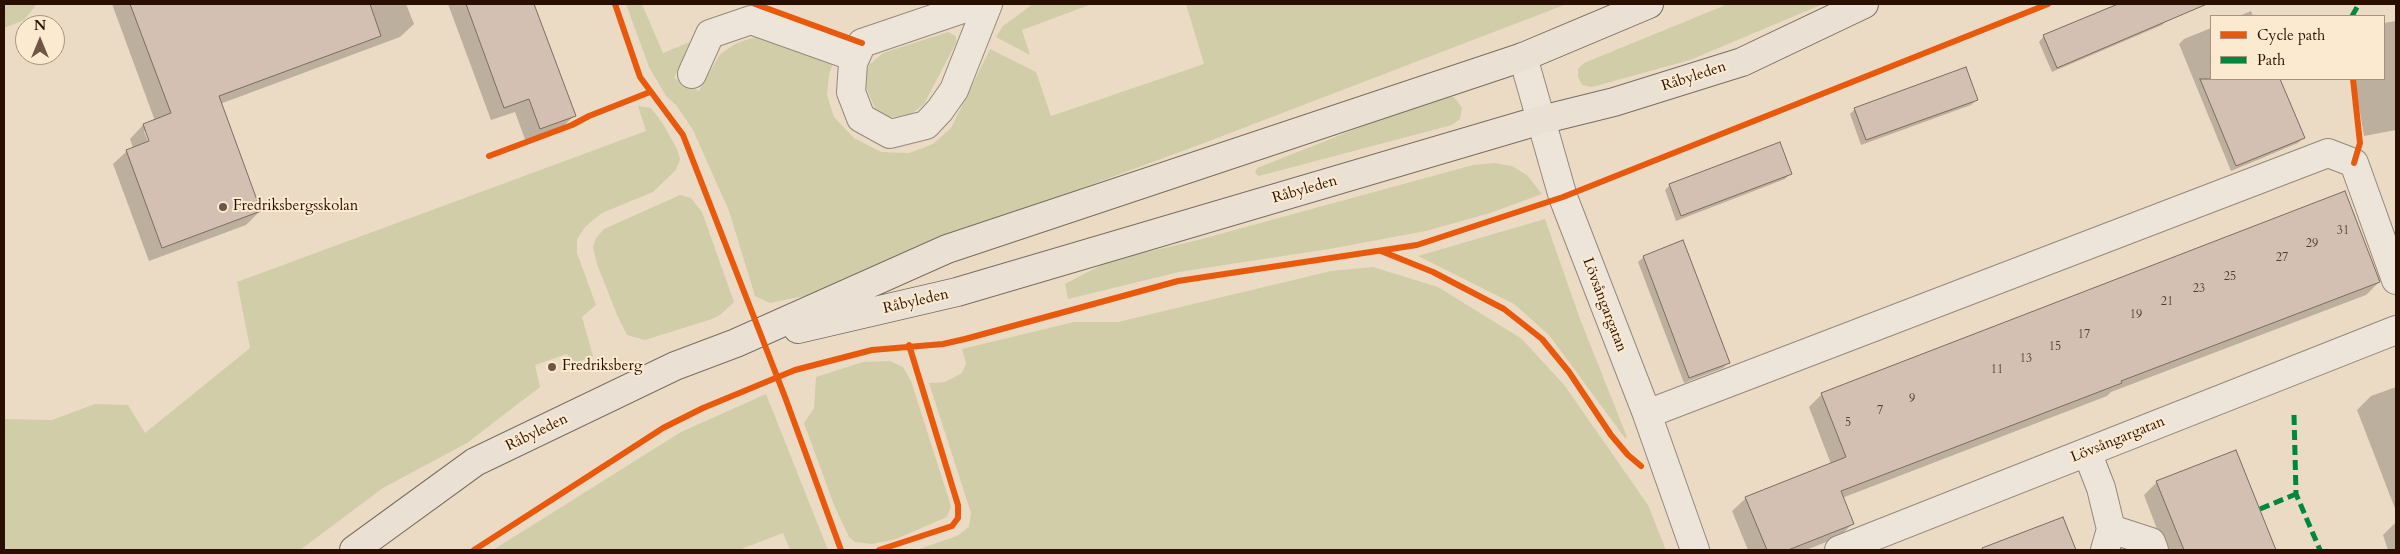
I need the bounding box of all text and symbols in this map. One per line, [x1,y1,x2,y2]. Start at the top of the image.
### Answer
north arrow [15,15,65,65]
legend [2210,15,2385,80]
text: N [34,16,46,35]
text: Cycle path [2257,25,2325,45]
text: Path [2257,50,2285,70]
street label: Råbyleden [1659,58,1729,96]
street label: Råbyleden [1270,172,1340,208]
place label: Fredriksbergsskolan [233,198,358,216]
marker: Fredriksbergsskolan [217,201,229,213]
house number: 31 [2337,224,2349,238]
house number: 29 [2306,237,2318,251]
house number: 27 [2276,251,2288,265]
street label: Lövsångargatan [1578,255,1630,355]
house number: 25 [2224,270,2236,284]
house number: 23 [2193,282,2205,296]
street label: Råbyleden [881,286,951,318]
house number: 21 [2161,295,2173,309]
house number: 19 [2130,308,2142,322]
house number: 17 [2078,328,2090,342]
house number: 15 [2049,340,2061,354]
house number: 13 [2020,352,2032,366]
place label: Fredriksberg [562,358,642,376]
marker: Fredriksberg [546,361,558,373]
house number: 11 [1991,363,2003,377]
house number: 9 [1909,392,1915,406]
house number: 7 [1877,404,1883,418]
street label: Råbyleden [503,410,571,456]
street label: Lövsångargatan [2068,413,2168,467]
house number: 5 [1845,416,1851,430]

